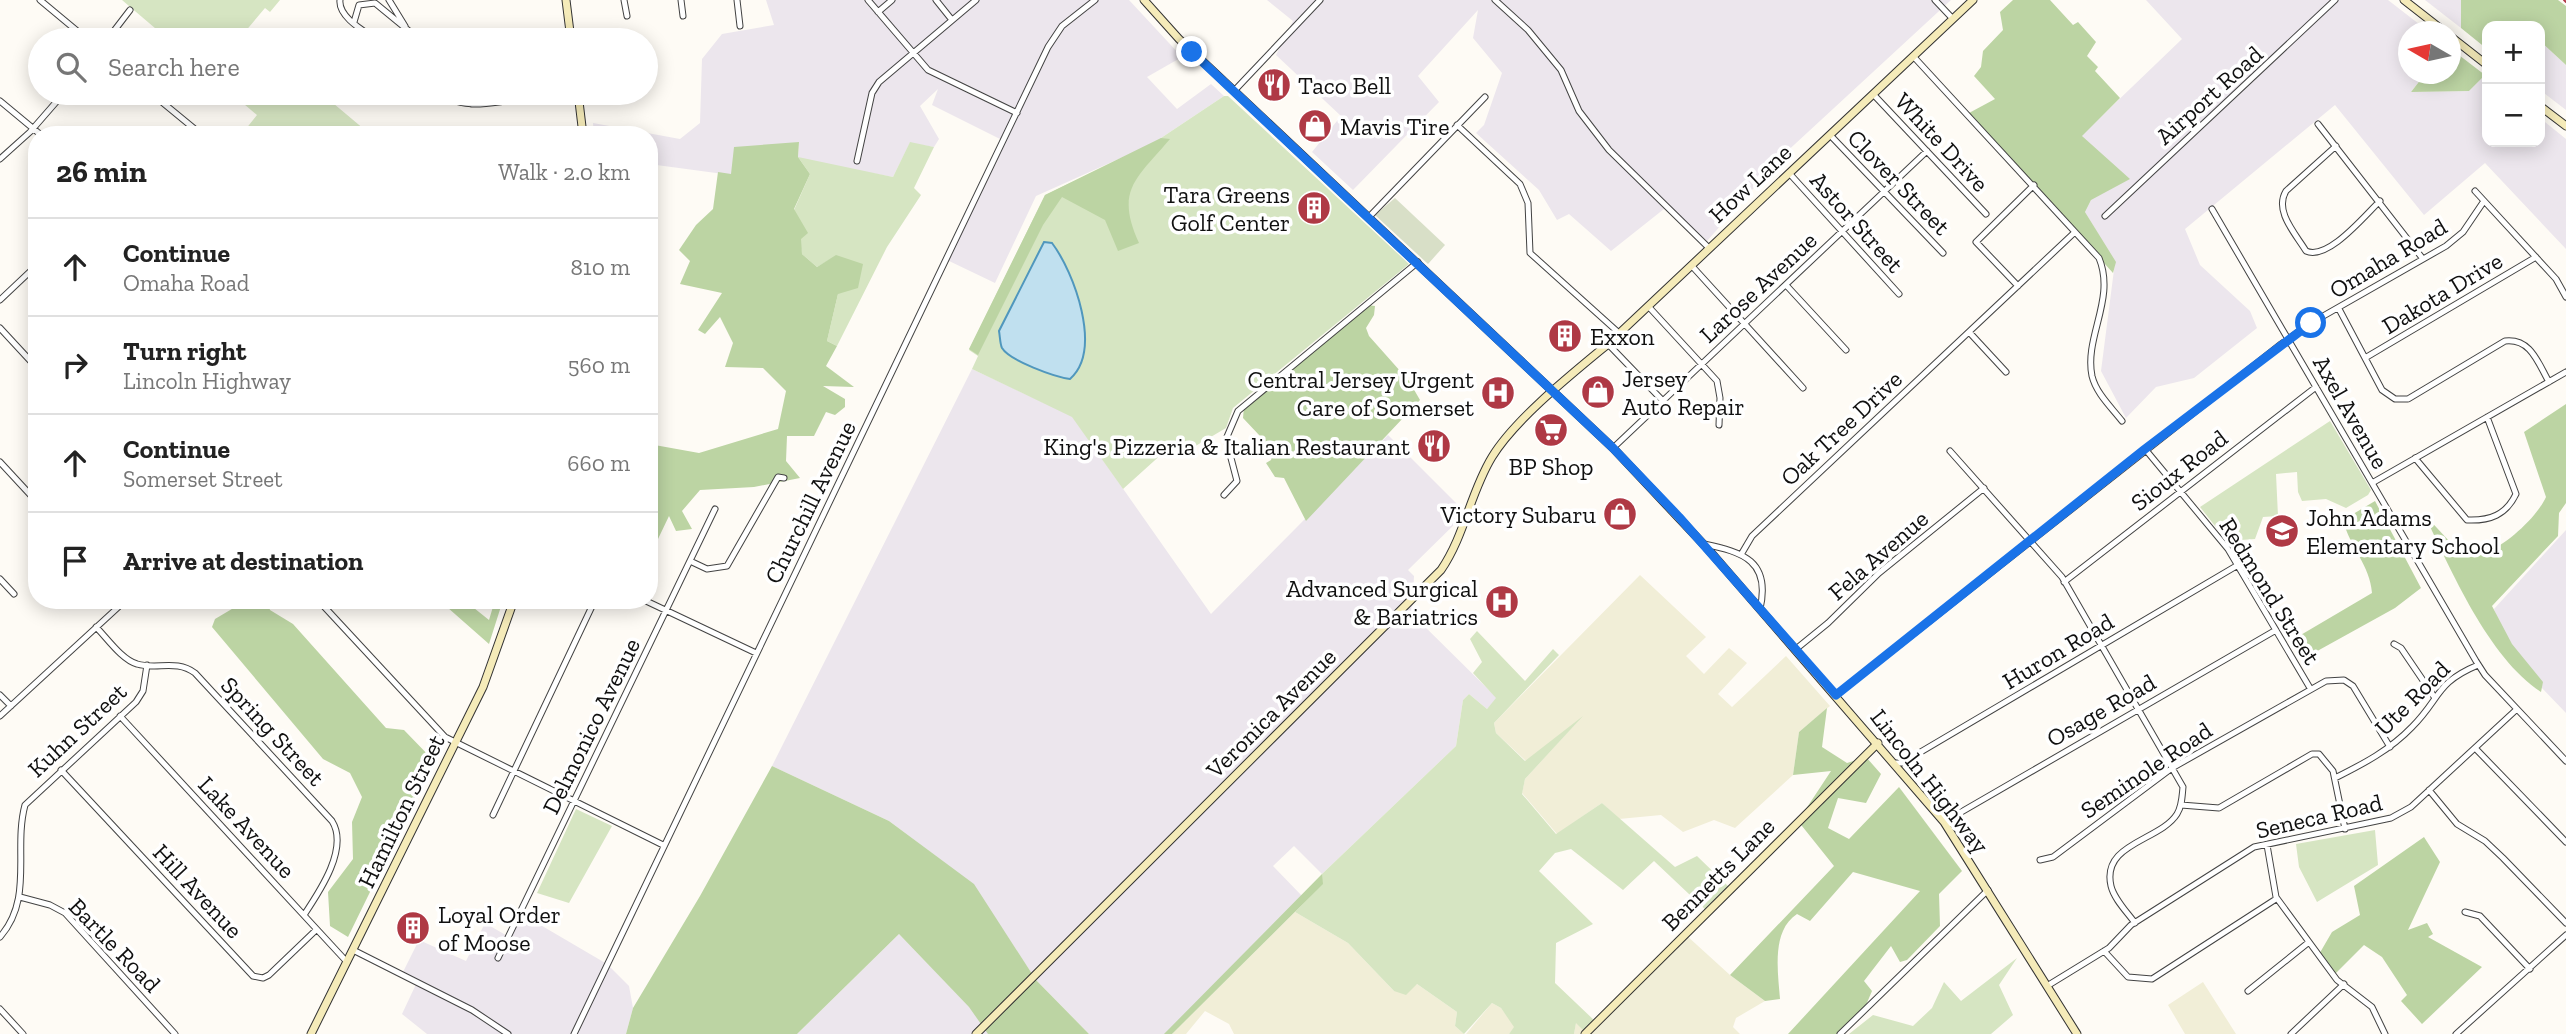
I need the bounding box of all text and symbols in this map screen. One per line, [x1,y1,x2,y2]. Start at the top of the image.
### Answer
north arrow [2398,21,2461,84]
map controls [2482,21,2545,147]
button: + [2482,21,2545,84]
search box [28,28,658,105]
route end [1176,36,1207,67]
street label: Airport Road [2150,39,2268,151]
icon: search [52,48,90,86]
text: Search here [108,51,240,83]
restaurant icon: Taco Bell [1255,66,1293,104]
place label: Taco Bell [1298,71,1391,100]
button: − [2482,84,2545,147]
street label: White Drive [1889,87,1995,197]
shop icon: Mavis Tire [1296,107,1334,145]
place label: Mavis Tire [1340,112,1449,141]
street label: Clover Street [1842,123,1956,241]
street label: How Lane [1703,137,1797,229]
text: 26 min [56,154,147,190]
text: Walk · 2.0 km [498,158,630,186]
street label: Astor Street [1804,166,1910,278]
place label: Tara Greens Golf Center [1164,180,1290,237]
building icon: Tara Greens Golf Center [1295,189,1333,227]
street label: Omaha Road [2324,212,2452,304]
street label: Larose Avenue [1693,225,1823,349]
text: Continue [123,237,230,269]
street label: Dakota Drive [2377,246,2507,340]
icon: ahead [56,248,94,286]
text: 810 m [570,253,630,281]
text: Omaha Road [123,269,249,297]
route start [2295,307,2326,338]
building icon: Exxon [1546,317,1584,355]
place label: Exxon [1590,322,1655,351]
text: Turn right [123,335,246,367]
icon: right [56,346,94,384]
street label: Axel Avenue [2307,350,2395,474]
text: 560 m [568,351,630,379]
place label: Jersey Auto Repair [1622,364,1745,421]
street label: Oak Tree Drive [1774,364,1908,492]
place label: Central Jersey Urgent Care of Somerset [1247,365,1474,422]
text: Lincoln Highway [123,367,291,395]
shop icon: Jersey Auto Repair [1579,373,1617,411]
hospital icon: Central Jersey Urgent Care of Somerset [1479,374,1517,412]
supermarket icon: BP Shop [1532,411,1570,449]
street label: Churchill Avenue [758,416,862,588]
street label: Sioux Road [2125,423,2233,517]
restaurant icon: King's Pizzeria & Italian Restaurant [1415,427,1453,465]
place label: King's Pizzeria & Italian Restaurant [1043,432,1410,461]
text: Continue [123,433,230,465]
icon: ahead [56,444,94,482]
text: 660 m [567,449,630,477]
place label: BP Shop [1509,452,1593,481]
text: Somerset Street [123,465,283,493]
shop icon: Victory Subaru [1601,495,1639,533]
place label: Victory Subaru [1439,500,1597,529]
place label: John Adams Elementary School [2306,503,2500,560]
street label: Fela Avenue [1822,504,1934,606]
street label: Redmond Street [2213,512,2327,670]
school or university icon: John Adams Elementary School [2263,512,2301,550]
icon: arrive [56,542,94,580]
text: Arrive at destination [123,545,363,577]
place label: Advanced Surgical & Bariatrics [1286,574,1478,631]
hospital icon: Advanced Surgical & Bariatrics [1483,583,1521,621]
street label: Huron Road [1997,607,2119,695]
street label: Delmonico Avenue [536,633,646,819]
street label: Veronica Avenue [1199,642,1342,785]
street label: Ute Road [2368,654,2456,742]
street label: Osage Road [2041,667,2161,753]
street label: Spring Street [215,671,331,792]
street label: Kuhn Street [22,677,132,783]
street label: Lincoln Highway [1865,703,1996,860]
street label: Seminole Road [2075,715,2217,825]
street label: Hamilton Street [351,730,451,892]
street label: Lake Avenue [192,770,302,884]
street label: Seneca Road [2253,787,2385,845]
street label: Bennetts Lane [1655,811,1781,937]
street label: Hill Avenue [147,838,249,944]
street label: Bartle Road [63,892,167,998]
place label: Loyal Order of Moose [438,900,561,957]
building icon: Loyal Order of Moose [394,909,432,947]

